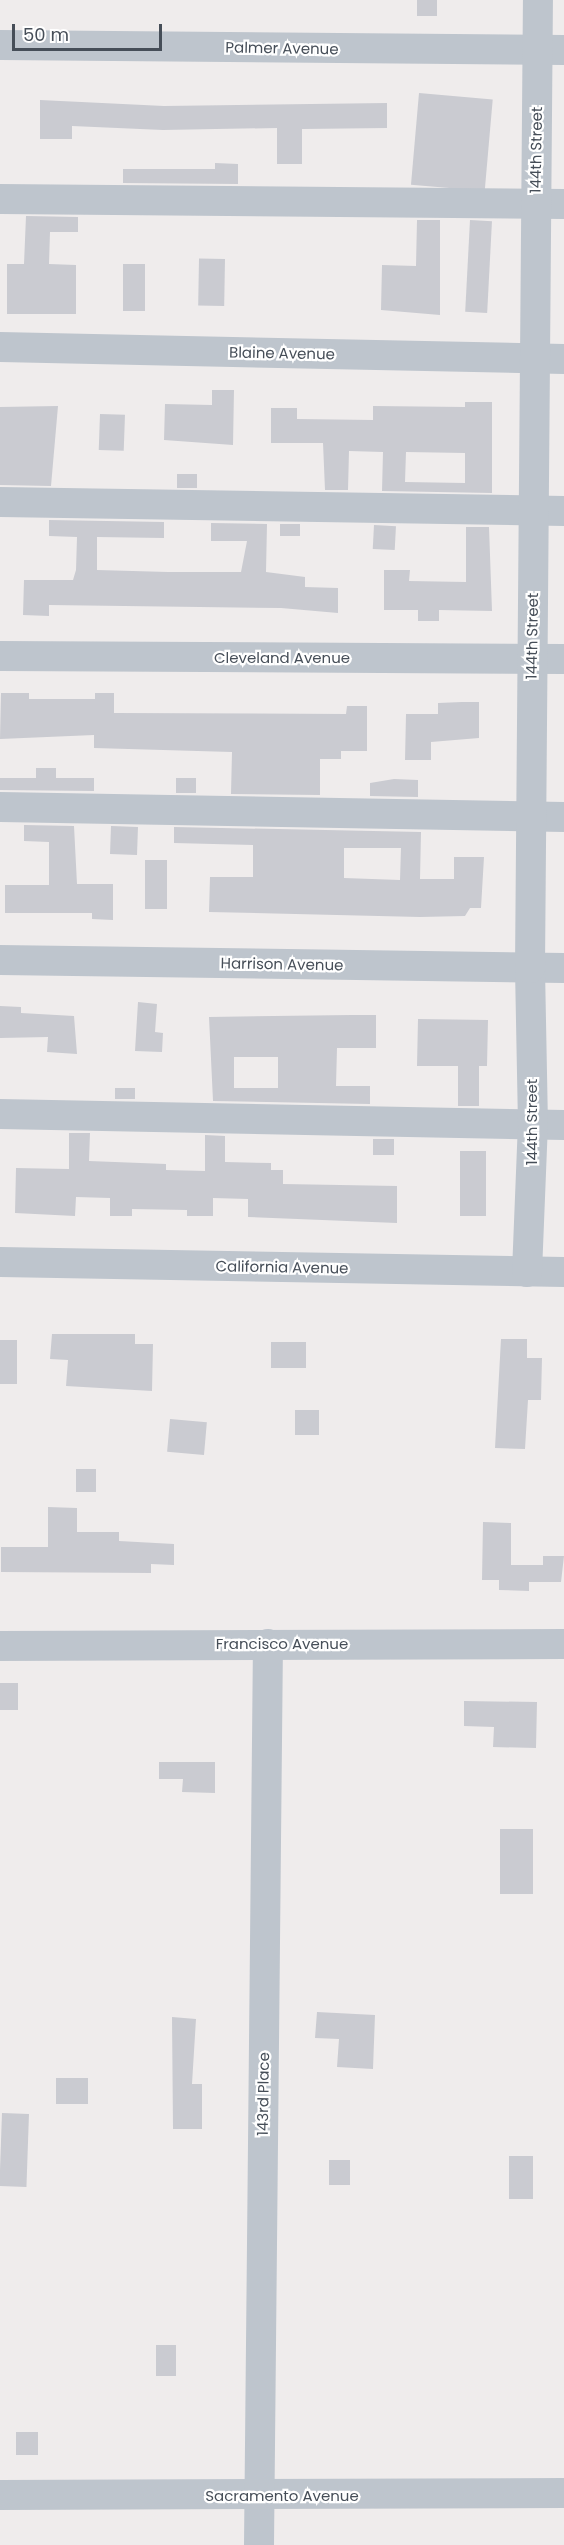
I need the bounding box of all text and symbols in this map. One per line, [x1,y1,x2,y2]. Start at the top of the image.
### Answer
scale bar [15,12,165,50]
text: 50 m [23,22,69,47]
street label: Palmer Avenue [225,38,339,58]
street label: 144th Street [526,107,546,193]
street label: Blaine Avenue [229,343,335,363]
street label: 144th Street [522,593,542,679]
street label: Cleveland Avenue [214,649,350,667]
street label: Harrison Avenue [220,954,344,974]
street label: 144th Street [523,1079,541,1165]
street label: California Avenue [215,1257,349,1277]
street label: Francisco Avenue [216,1635,348,1653]
street label: 143rd Place [253,2052,273,2136]
street label: Sacramento Avenue [205,2487,359,2505]

